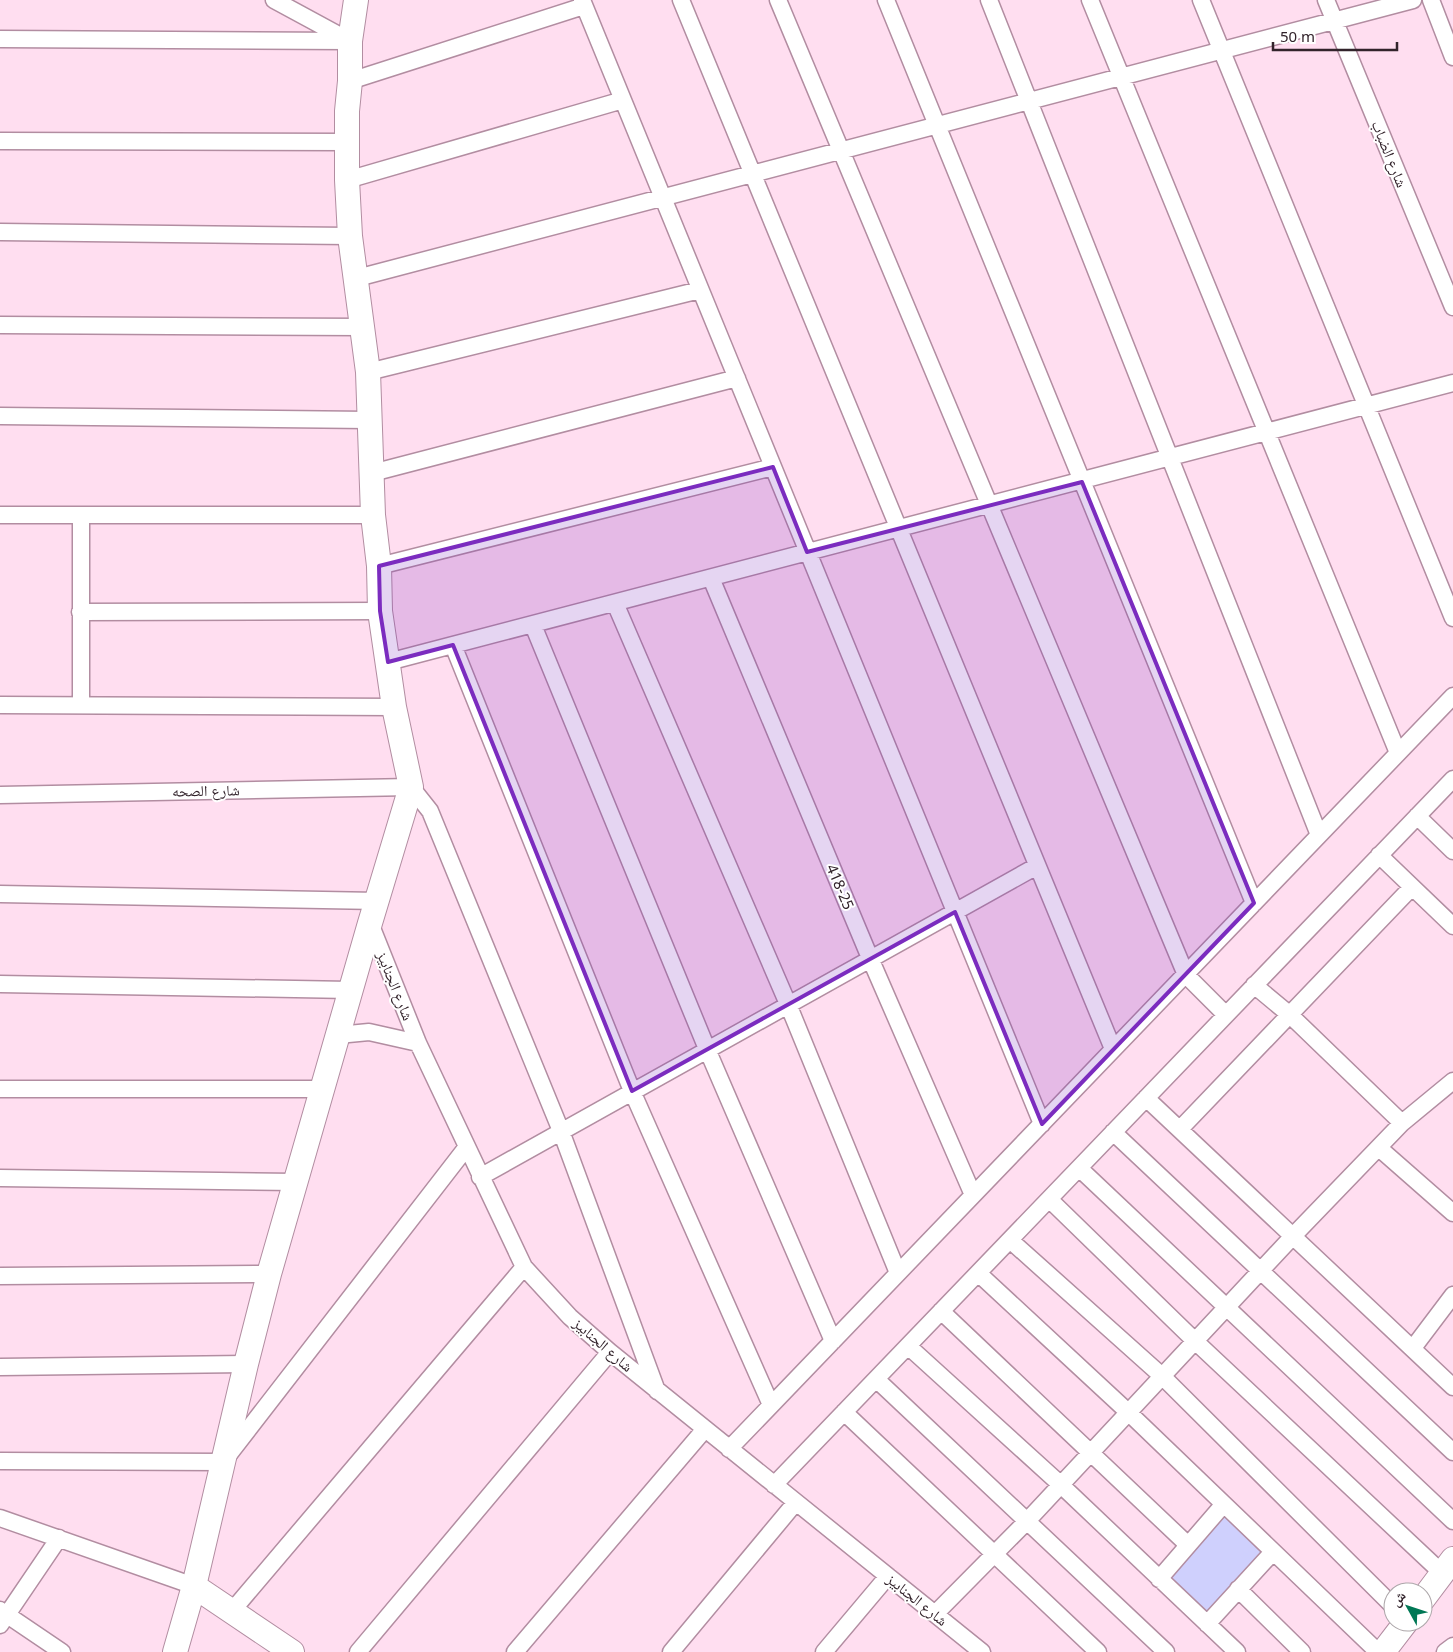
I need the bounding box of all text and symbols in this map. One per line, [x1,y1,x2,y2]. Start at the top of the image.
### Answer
scale bar [1273,20,1397,52]
text: 50 m [1280,26,1315,46]
street label: شارع الضباب [1367,117,1412,191]
street label: شارع الصحه [172,779,240,802]
street label: 418-25 [822,861,859,912]
street label: شارع الجنابيز [372,947,419,1024]
street label: شارع الجنابيز [568,1312,638,1377]
street label: شارع الجنابيز [882,1568,952,1631]
north arrow [1383,1582,1433,1632]
text: ش [1386,1586,1410,1610]

